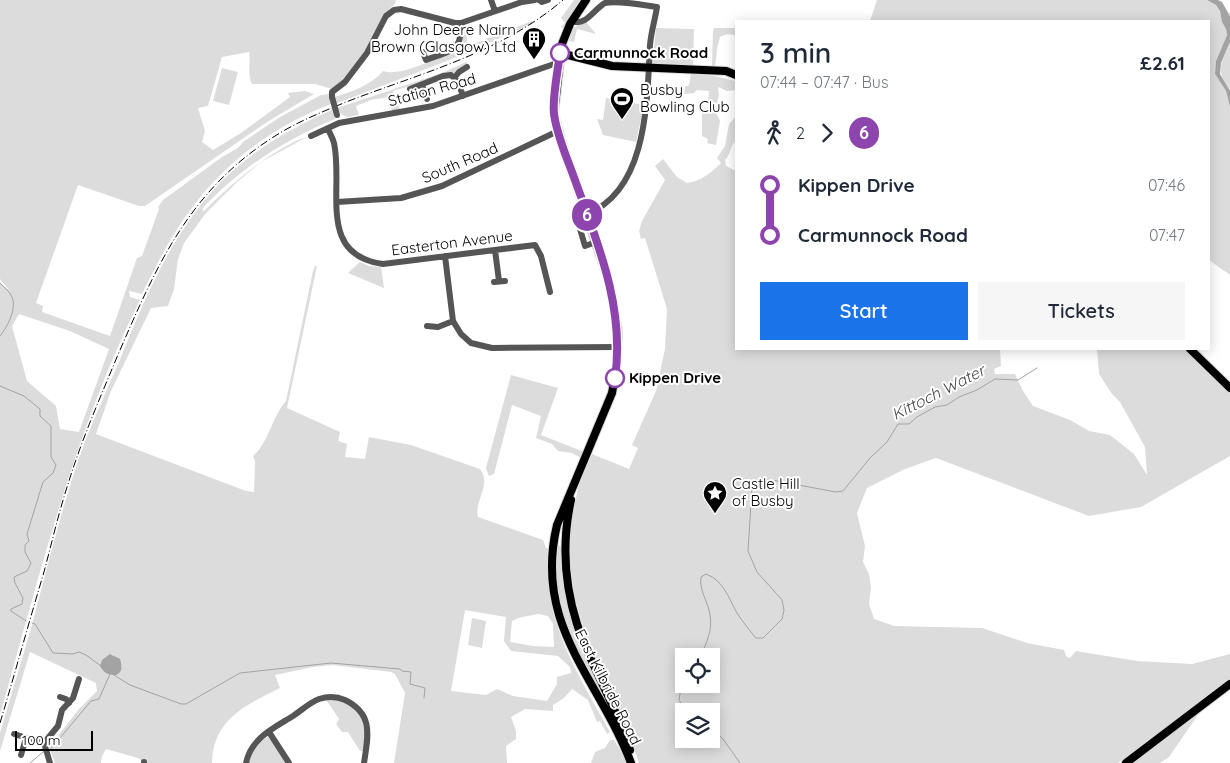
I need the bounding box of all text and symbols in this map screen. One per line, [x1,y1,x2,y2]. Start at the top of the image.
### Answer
place label: John Deere Nairn Brown (Glasgow) Ltd [371,20,516,56]
building icon: John Deere Nairn Brown (Glasgow) Ltd [521,26,547,60]
text: 3 min [760,35,831,70]
marker: Carmunnock Road [550,43,570,63]
place label: Carmunnock Road [574,43,708,62]
text: £2.61 [1140,51,1185,75]
street label: Station Road [386,69,478,110]
text: 07:44 – 07:47 · Bus [760,72,888,92]
place label: Busby Bowling Club [640,80,730,116]
sports icon: Busby Bowling Club [609,86,635,120]
icon: walk [760,119,788,147]
icon: forward [813,119,841,147]
text: 6 [859,121,869,144]
text: 2 [796,123,805,143]
street label: South Road [419,138,501,187]
text: Kippen Drive [798,173,915,197]
text: 07:46 [1148,175,1185,195]
line badge: 6 [571,199,603,231]
text: 6 [582,203,592,226]
text: Carmunnock Road [798,223,968,247]
text: 07:47 [1149,225,1185,245]
street label: Easterton Avenue [390,226,514,259]
button: Start [760,282,968,340]
button: Tickets [978,282,1185,340]
water label: Kittoch Water [888,359,990,424]
marker: Kippen Drive [605,368,625,388]
place label: Kippen Drive [629,368,721,387]
place label: Castle Hill of Busby [732,474,800,510]
place icon: Castle Hill of Busby [702,480,728,514]
street label: East Kilbride Road [571,626,646,748]
map controls [675,648,720,748]
button: locate [675,648,720,693]
button: layers [675,703,720,748]
scale bar [15,728,92,751]
text: 100 m [22,731,60,749]

